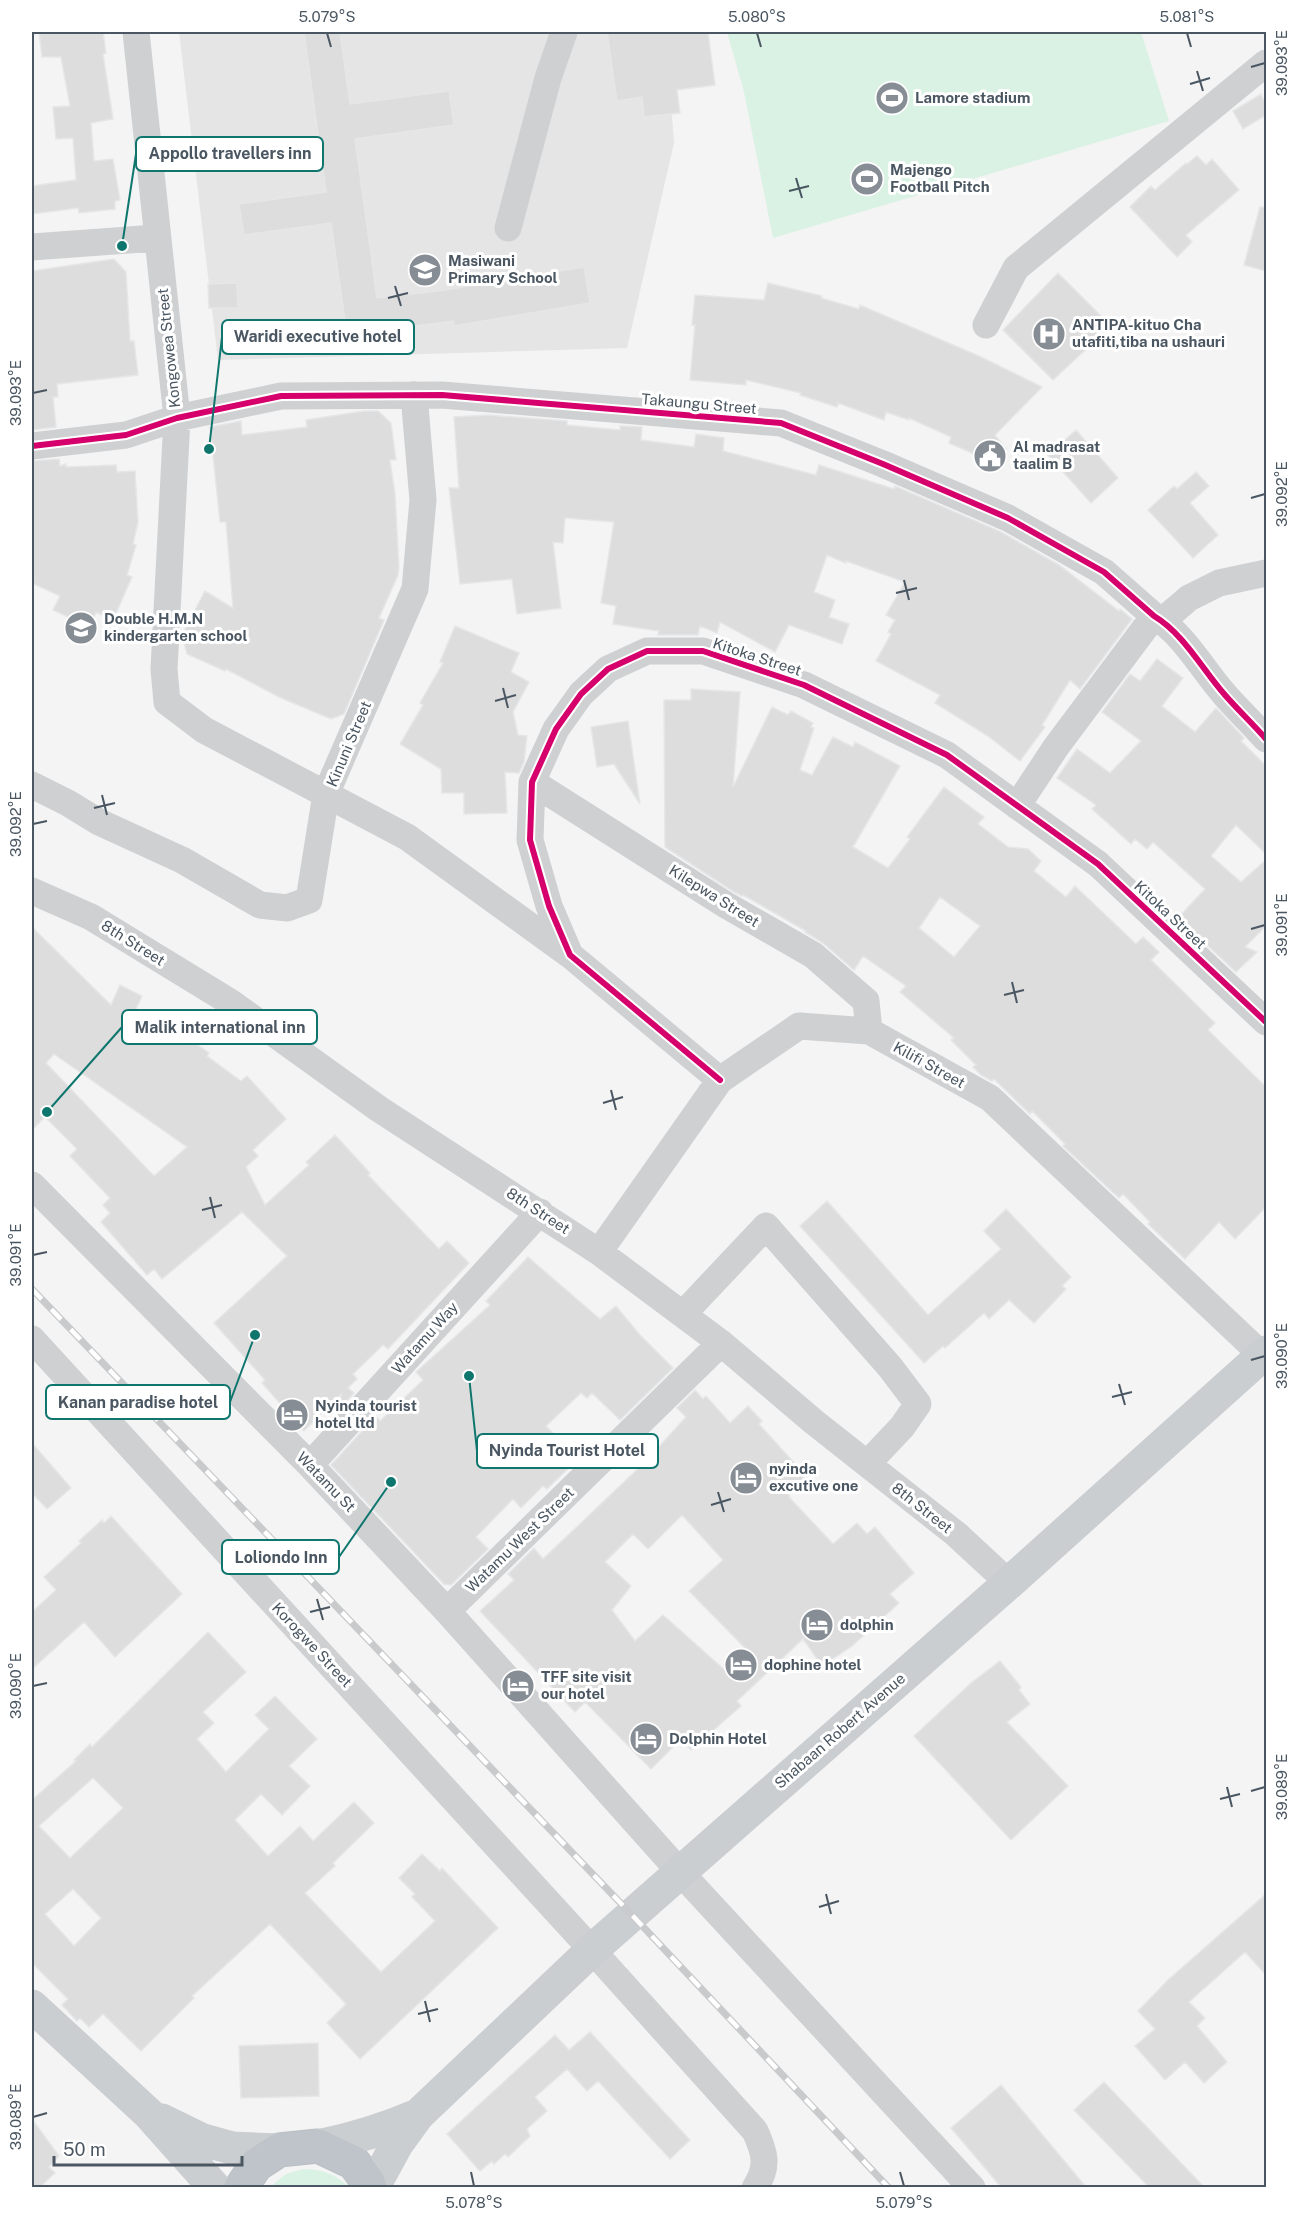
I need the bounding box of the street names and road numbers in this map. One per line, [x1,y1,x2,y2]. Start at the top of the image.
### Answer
street label: Kongowea Street [154,287,183,409]
street label: Takaungu Street [641,390,758,417]
street label: Kitoka Street [711,634,804,679]
street label: Kinuni Street [323,698,374,789]
street label: Kilepwa Street [666,861,763,930]
street label: Kitoka Street [1131,877,1210,952]
street label: 8th Street [98,916,168,969]
street label: Kilifi Street [890,1038,968,1091]
street label: 8th Street [504,1184,573,1237]
street label: Watamu Way [388,1298,461,1377]
street label: Watamu St [294,1448,359,1515]
street label: 8th Street [889,1479,956,1536]
street label: Watamu West Street [462,1484,577,1596]
street label: Korogwe Street [269,1599,356,1691]
street label: Shabaan Robert Avenue [771,1669,908,1792]

